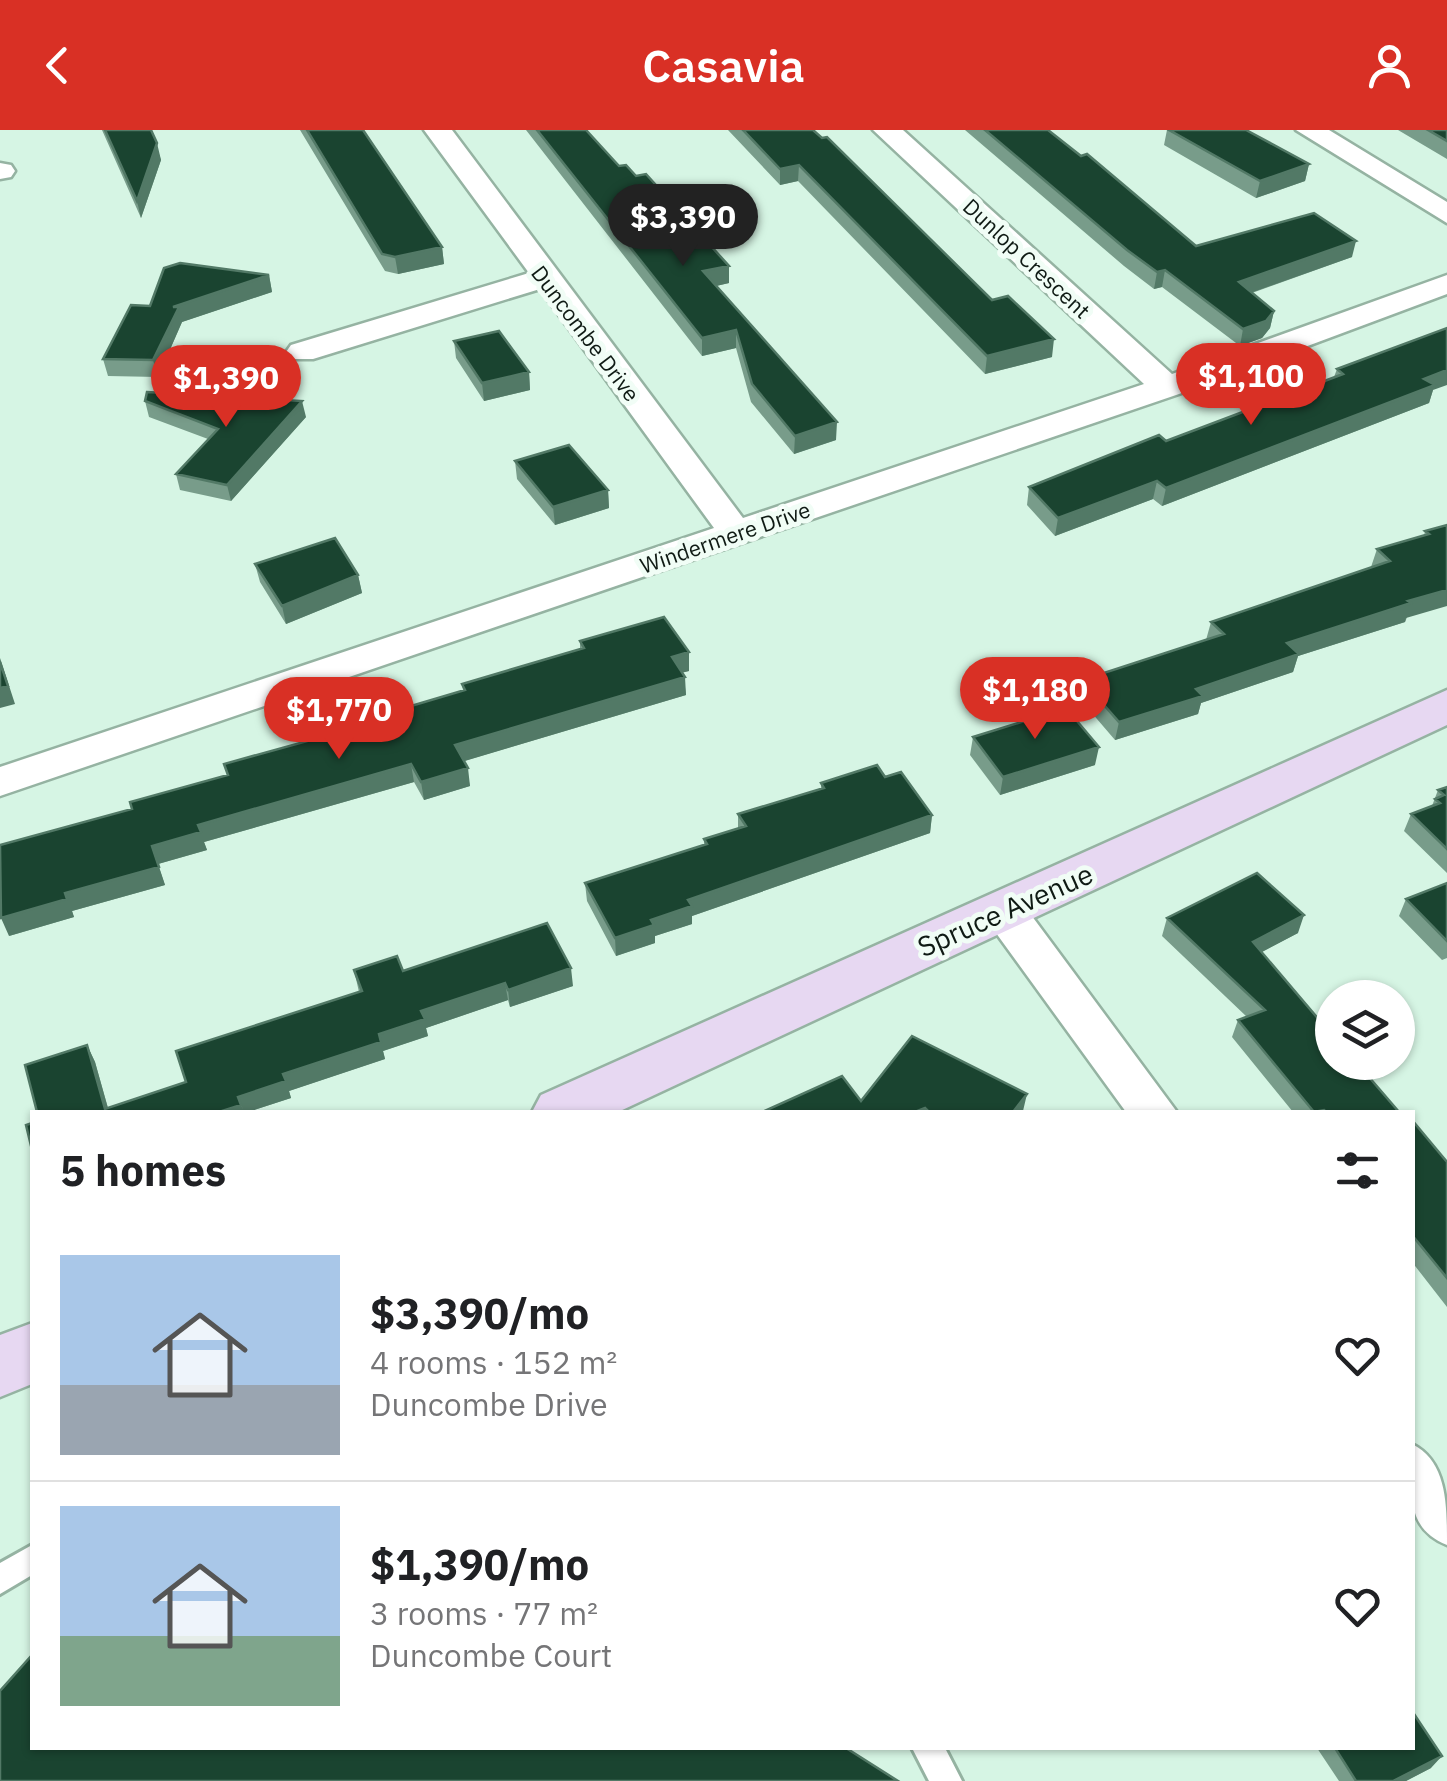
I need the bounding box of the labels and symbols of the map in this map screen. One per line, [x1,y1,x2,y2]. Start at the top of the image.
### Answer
pin: $3,390 [602,184,764,269]
street label: Dunlop Crescent [957,192,1097,324]
street label: Duncombe Drive [525,259,647,407]
pin: $1,100 [1170,343,1332,428]
pin: $1,390 [145,345,307,430]
street label: Windermere Drive [636,494,814,580]
pin: $1,180 [954,657,1116,742]
pin: $1,770 [258,677,420,762]
street label: Spruce Avenue [912,855,1098,965]

